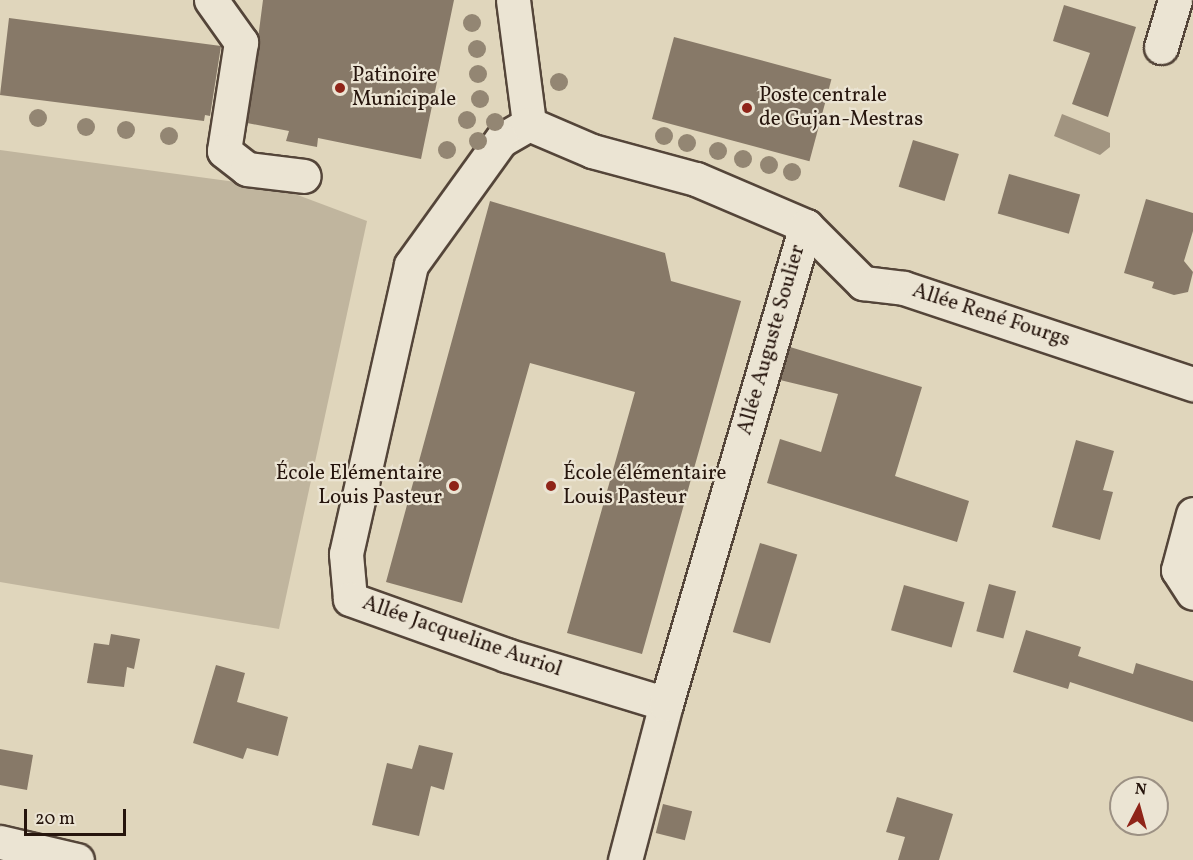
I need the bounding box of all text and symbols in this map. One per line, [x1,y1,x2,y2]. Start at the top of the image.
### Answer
place label: Patinoire Municipale [352,63,456,113]
marker: Patinoire Municipale [333,81,347,95]
place label: Poste centrale de Gujan-Mestras [759,83,923,133]
marker: Poste centrale de Gujan-Mestras [740,101,754,115]
street label: Allée Auguste Soulier [733,242,811,438]
street label: Allée René Fourgs [909,279,1073,353]
place label: École Elémentaire Louis Pasteur [276,461,442,511]
place label: École élémentaire Louis Pasteur [563,461,727,511]
marker: École Elémentaire Louis Pasteur [447,479,461,493]
marker: École élémentaire Louis Pasteur [544,479,558,493]
street label: Allée Jacqueline Auriol [359,591,565,683]
north arrow [1109,776,1169,836]
text: N [1134,779,1148,802]
scale bar [27,797,129,835]
text: 20 m [35,807,75,832]

